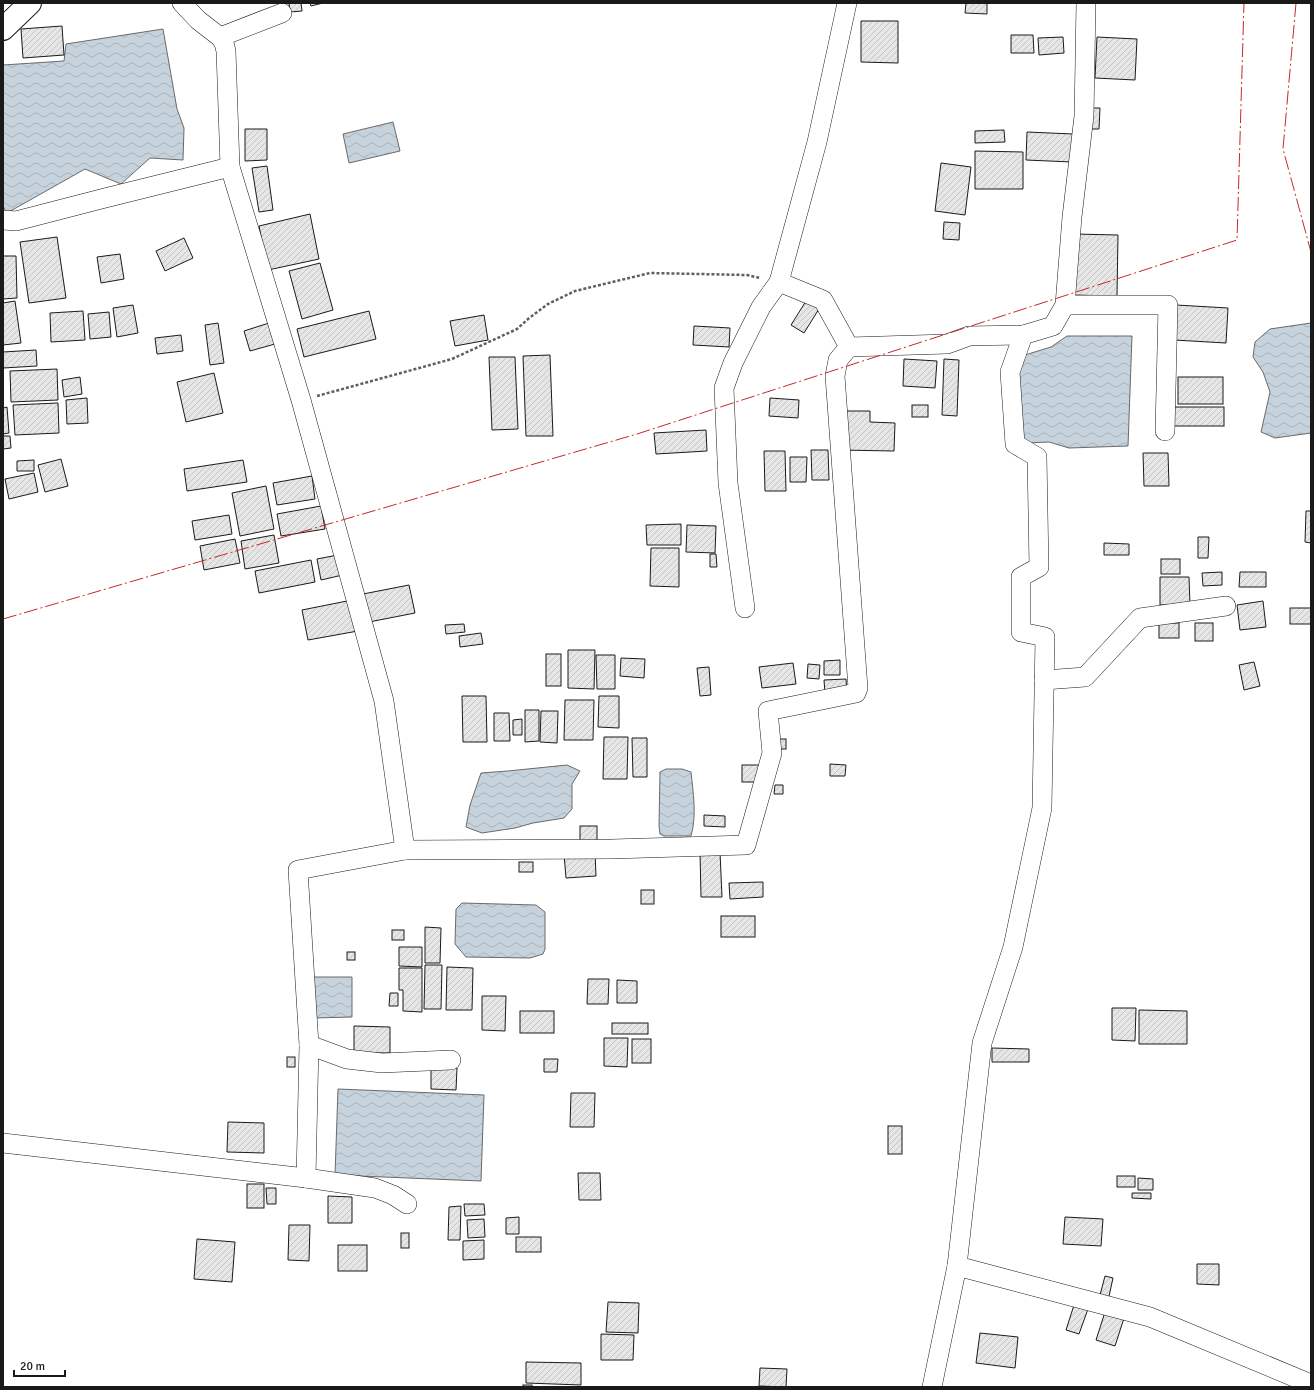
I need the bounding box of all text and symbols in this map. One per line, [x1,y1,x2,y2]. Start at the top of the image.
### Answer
scale bar [14,1352,65,1378]
text: 20 m [20,1359,45,1374]

